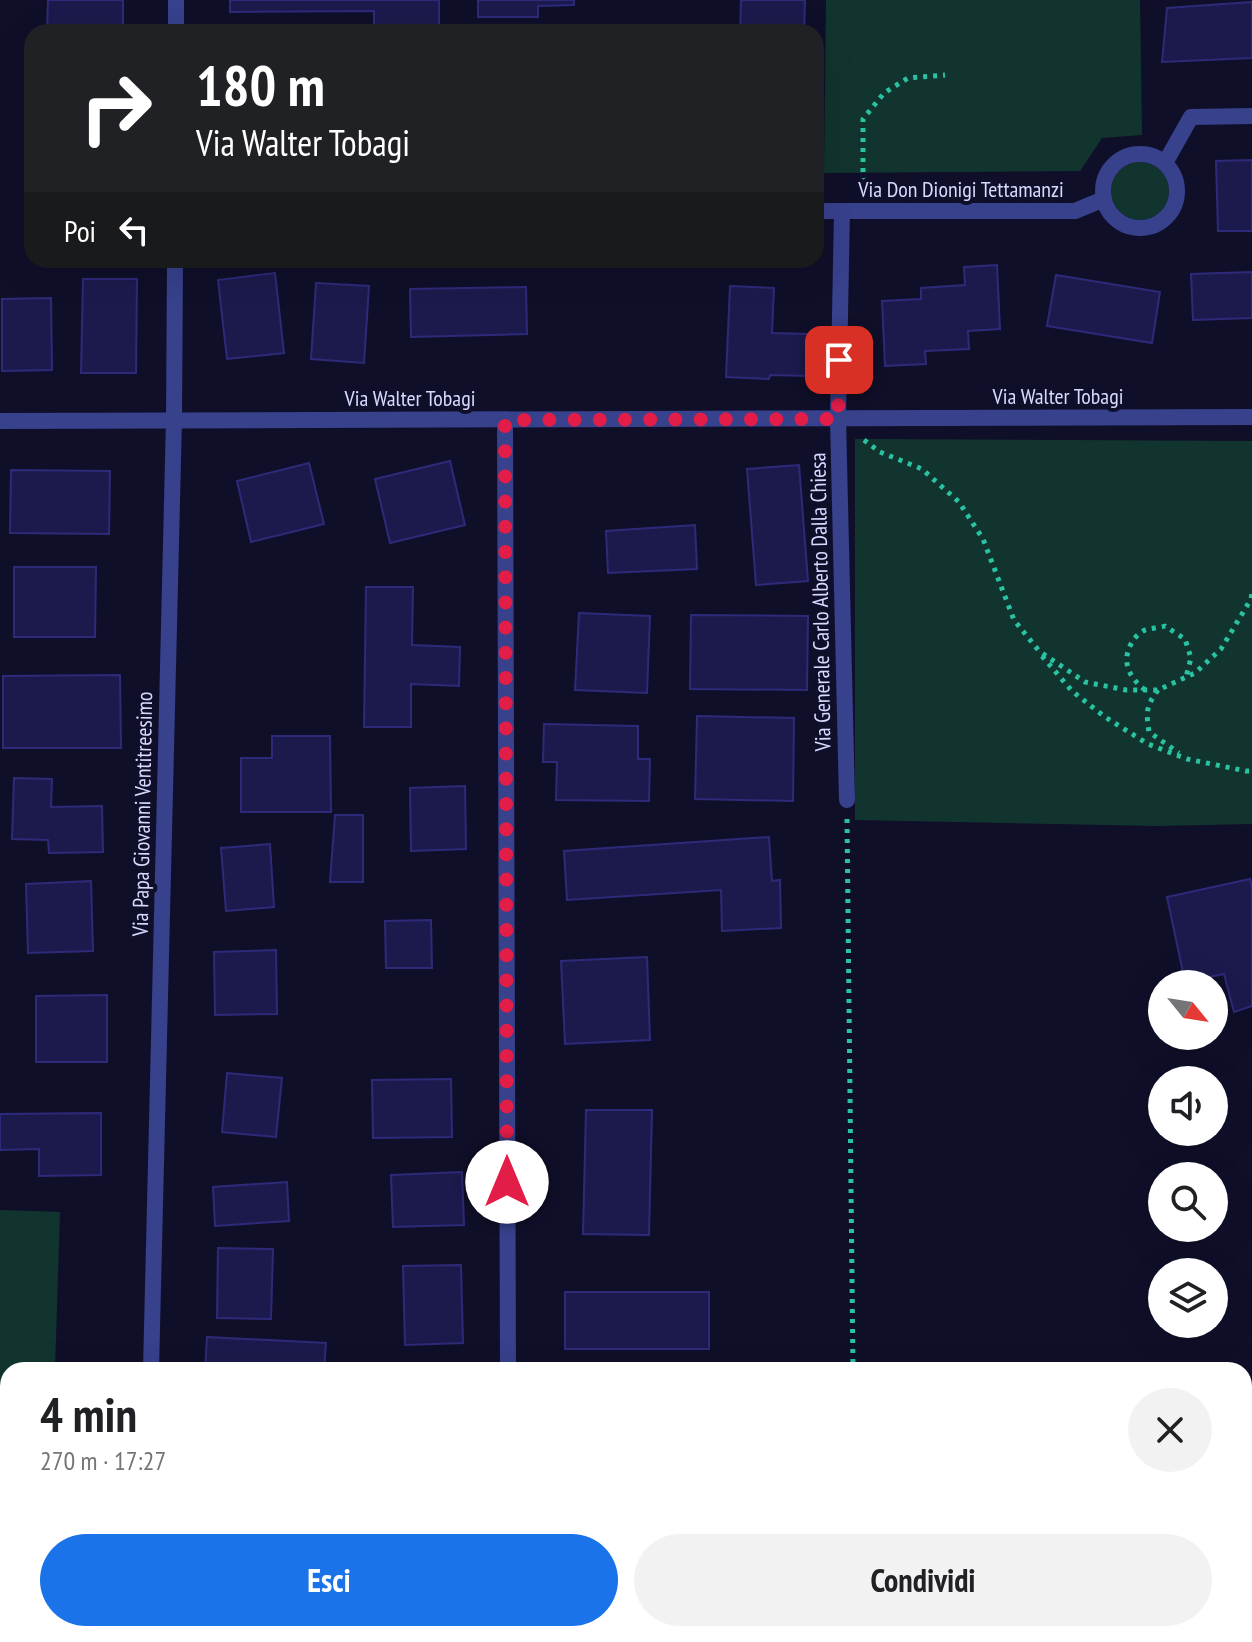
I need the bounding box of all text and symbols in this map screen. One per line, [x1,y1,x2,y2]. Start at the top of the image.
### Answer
text: 180 m [196,49,325,121]
icon: right [64,56,168,160]
text: Via Walter Tobagi [196,119,410,166]
street label: Via Don Dionigi Tettamanzi [857,175,1064,203]
icon: left [112,208,156,252]
text: Poi [64,211,96,250]
pin [805,326,873,394]
icon: arrive [817,338,861,382]
street label: Via Walter Tobagi [992,382,1123,410]
street label: Via Walter Tobagi [344,384,475,412]
street label: Via Generale Carlo Alberto Dalla Chiesa [803,452,837,753]
street label: Via Papa Giovanni Ventitreesimo [126,691,158,938]
north arrow [1148,970,1228,1050]
map controls [1148,970,1228,1338]
button: sound [1148,1066,1228,1146]
position arrow [465,1140,549,1224]
button: search [1148,1162,1228,1242]
button: layers [1148,1258,1228,1338]
text: 4 min [40,1383,137,1445]
button: close [1128,1388,1212,1472]
text: 270 m · 17:27 [40,1444,166,1477]
button: Esci [40,1534,618,1626]
button: Condividi [634,1534,1212,1626]

